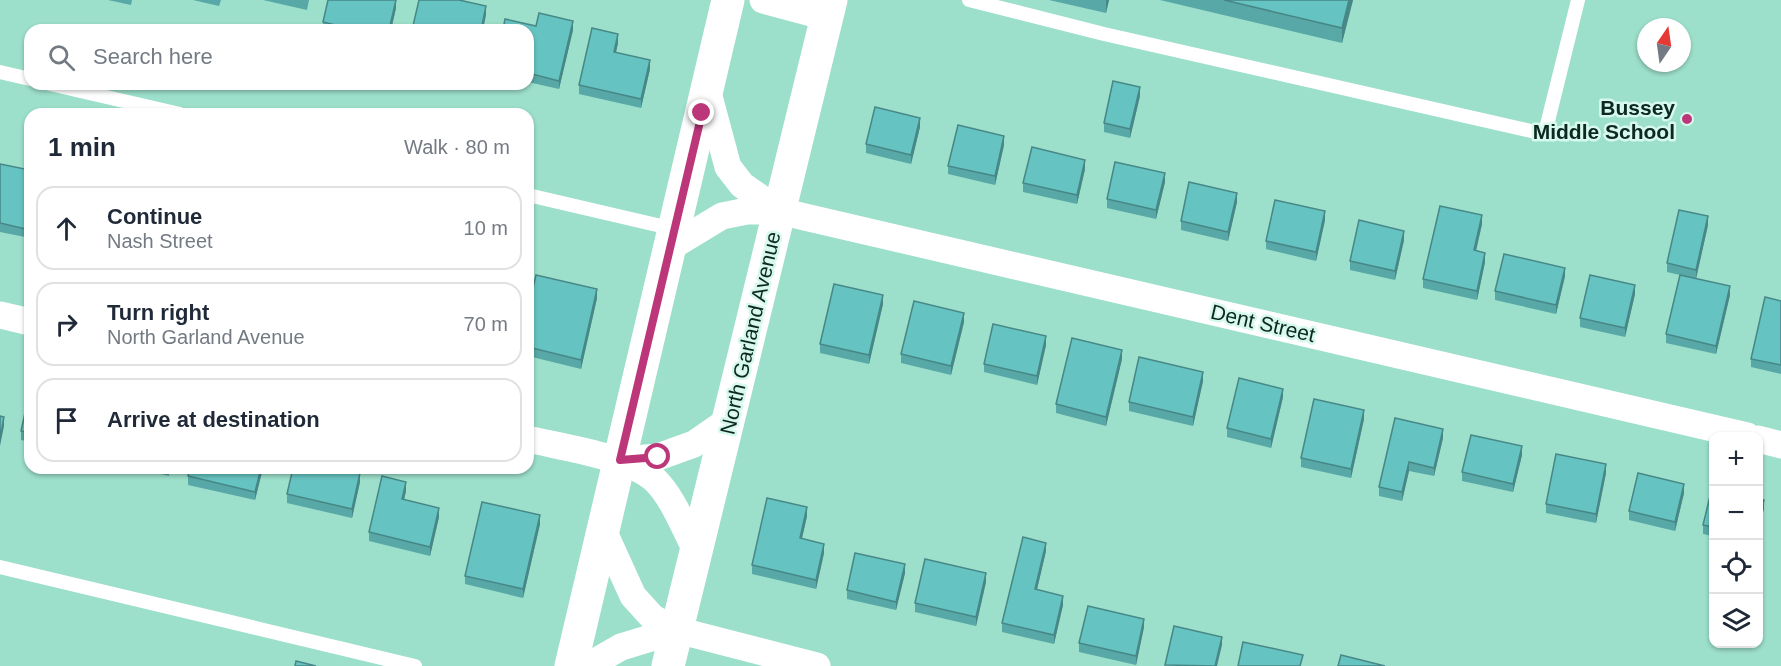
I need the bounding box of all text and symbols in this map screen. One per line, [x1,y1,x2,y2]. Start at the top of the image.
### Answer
north arrow [1637,18,1691,72]
search box [24,24,534,90]
icon: search [45,41,78,74]
text: Search here [93,44,213,69]
place label: Bussey Middle School [1533,96,1675,143]
route end [688,99,714,125]
marker: Bussey Middle School [1680,112,1694,126]
text: 1 min [48,132,116,162]
text: Walk · 80 m [404,136,510,158]
text: Continue [107,204,202,229]
icon: ahead [50,212,83,245]
text: 10 m [464,217,508,239]
street label: North Garland Avenue [715,229,785,437]
text: Nash Street [107,230,213,252]
text: Turn right [107,300,209,325]
street label: Dent Street [1209,300,1317,346]
icon: right [50,308,83,341]
text: 70 m [464,313,508,335]
text: North Garland Avenue [107,326,305,348]
icon: arrive [50,404,83,437]
text: Arrive at destination [107,407,320,432]
map controls [1709,432,1763,648]
button: + [1709,432,1763,486]
route start [644,443,670,469]
button: − [1709,486,1763,540]
button: locate [1709,540,1763,594]
button: layers [1709,594,1763,648]

